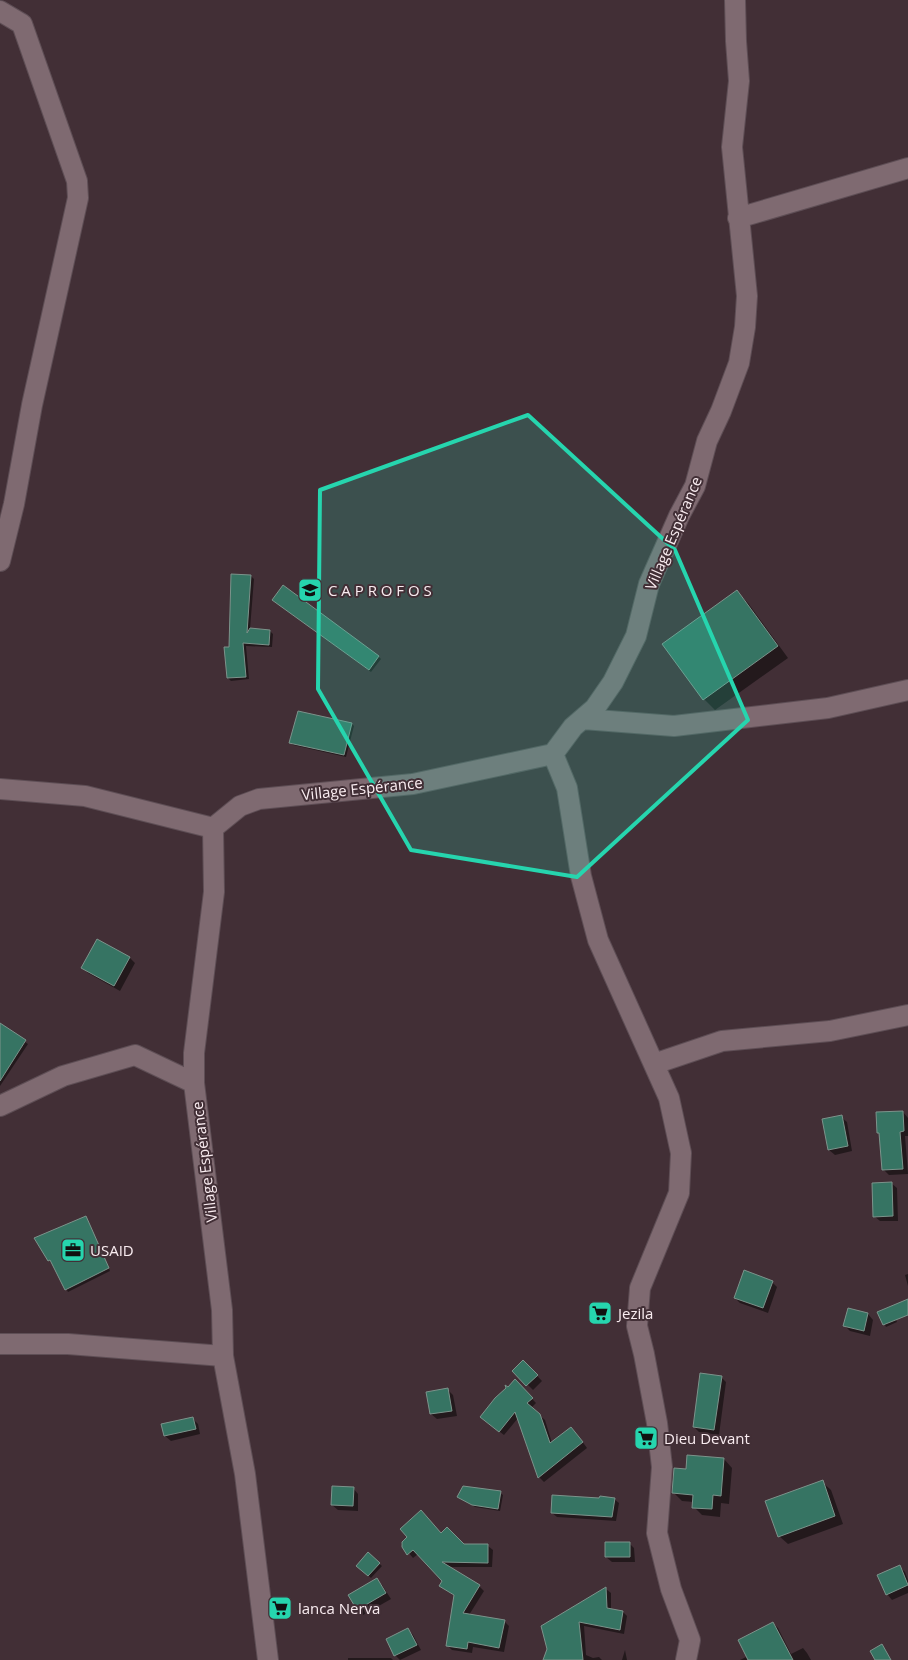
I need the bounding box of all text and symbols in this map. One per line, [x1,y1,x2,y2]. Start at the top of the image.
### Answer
street label: Village Espérance [640,473,706,593]
school or university icon: C A P R O F O S [297,577,323,603]
place label: C A P R O F O S [328,580,432,600]
street label: Village Espérance [301,772,423,804]
street label: Village Espérance [187,1100,221,1224]
office icon: USAID [60,1237,86,1263]
place label: USAID [90,1240,134,1260]
supermarket icon: Jezila [587,1300,613,1326]
place label: Jezila [616,1303,653,1323]
supermarket icon: Dieu Devant [633,1425,659,1451]
place label: Dieu Devant [664,1428,750,1448]
supermarket icon: lanca Nerva [267,1595,293,1621]
place label: lanca Nerva [298,1598,380,1618]

